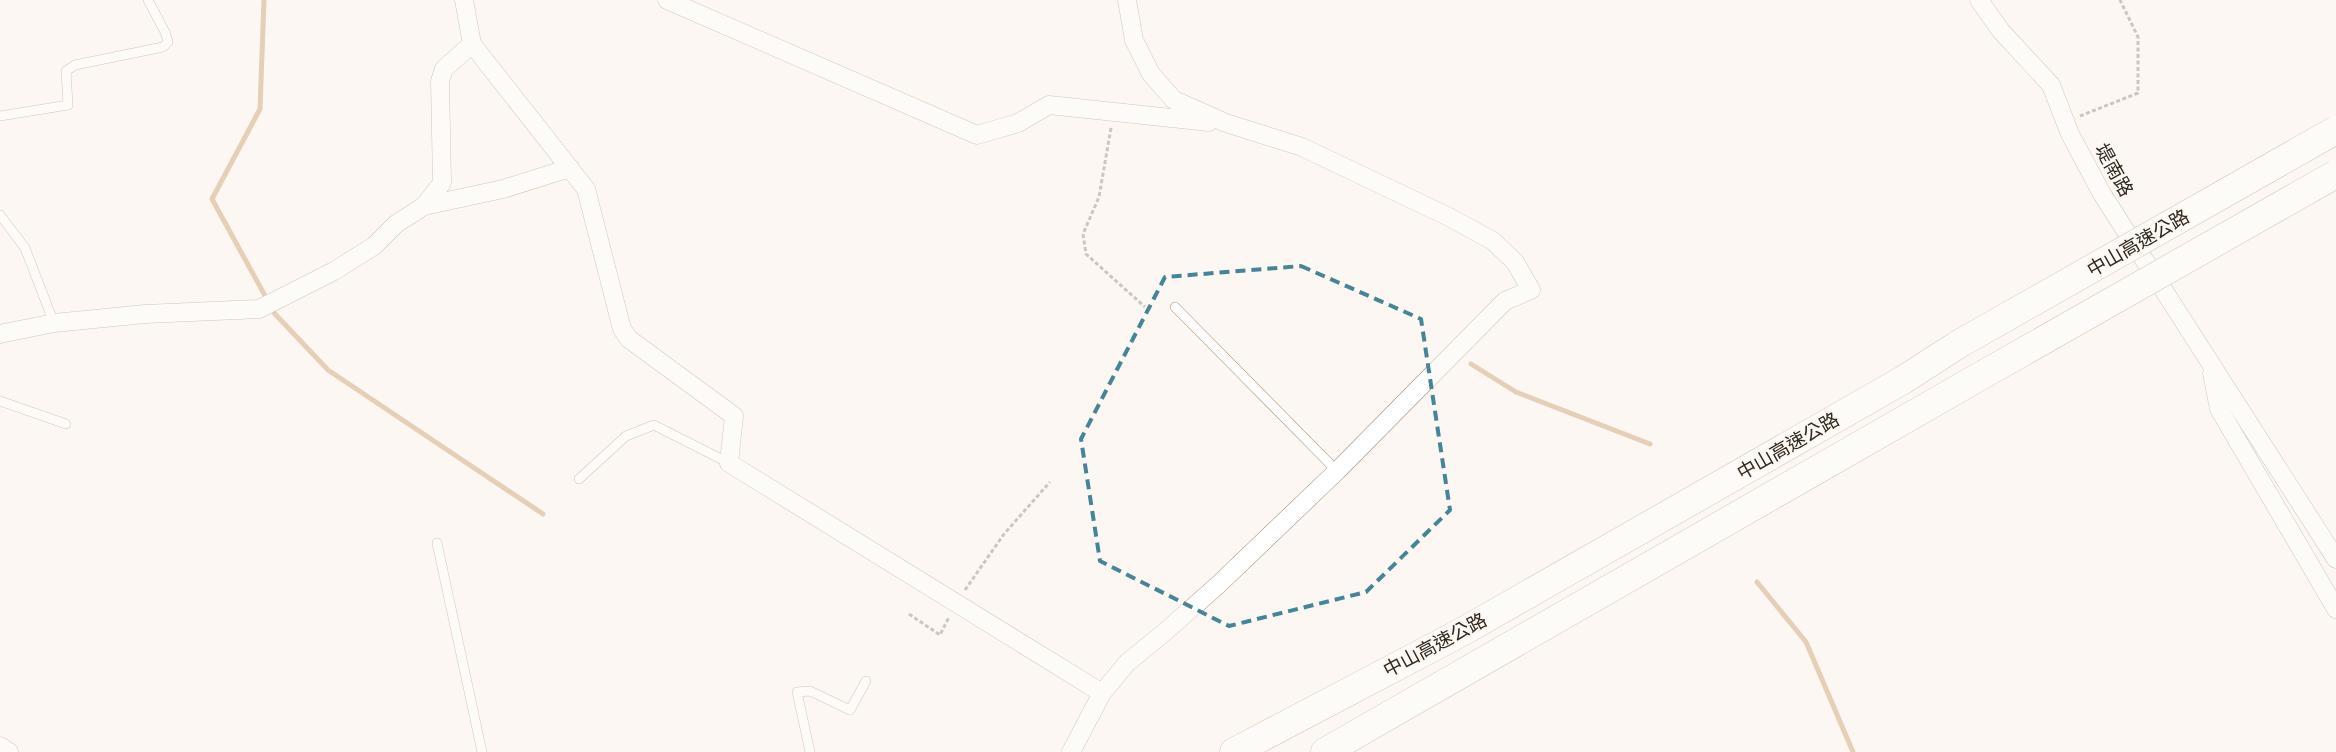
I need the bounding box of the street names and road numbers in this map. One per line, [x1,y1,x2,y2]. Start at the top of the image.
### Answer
street label: 堤南路 [2089,139,2139,201]
street label: 中山高速公路 [2082,204,2194,282]
street label: 中山高速公路 [1732,407,1844,485]
street label: 中山高速公路 [1379,607,1491,683]

